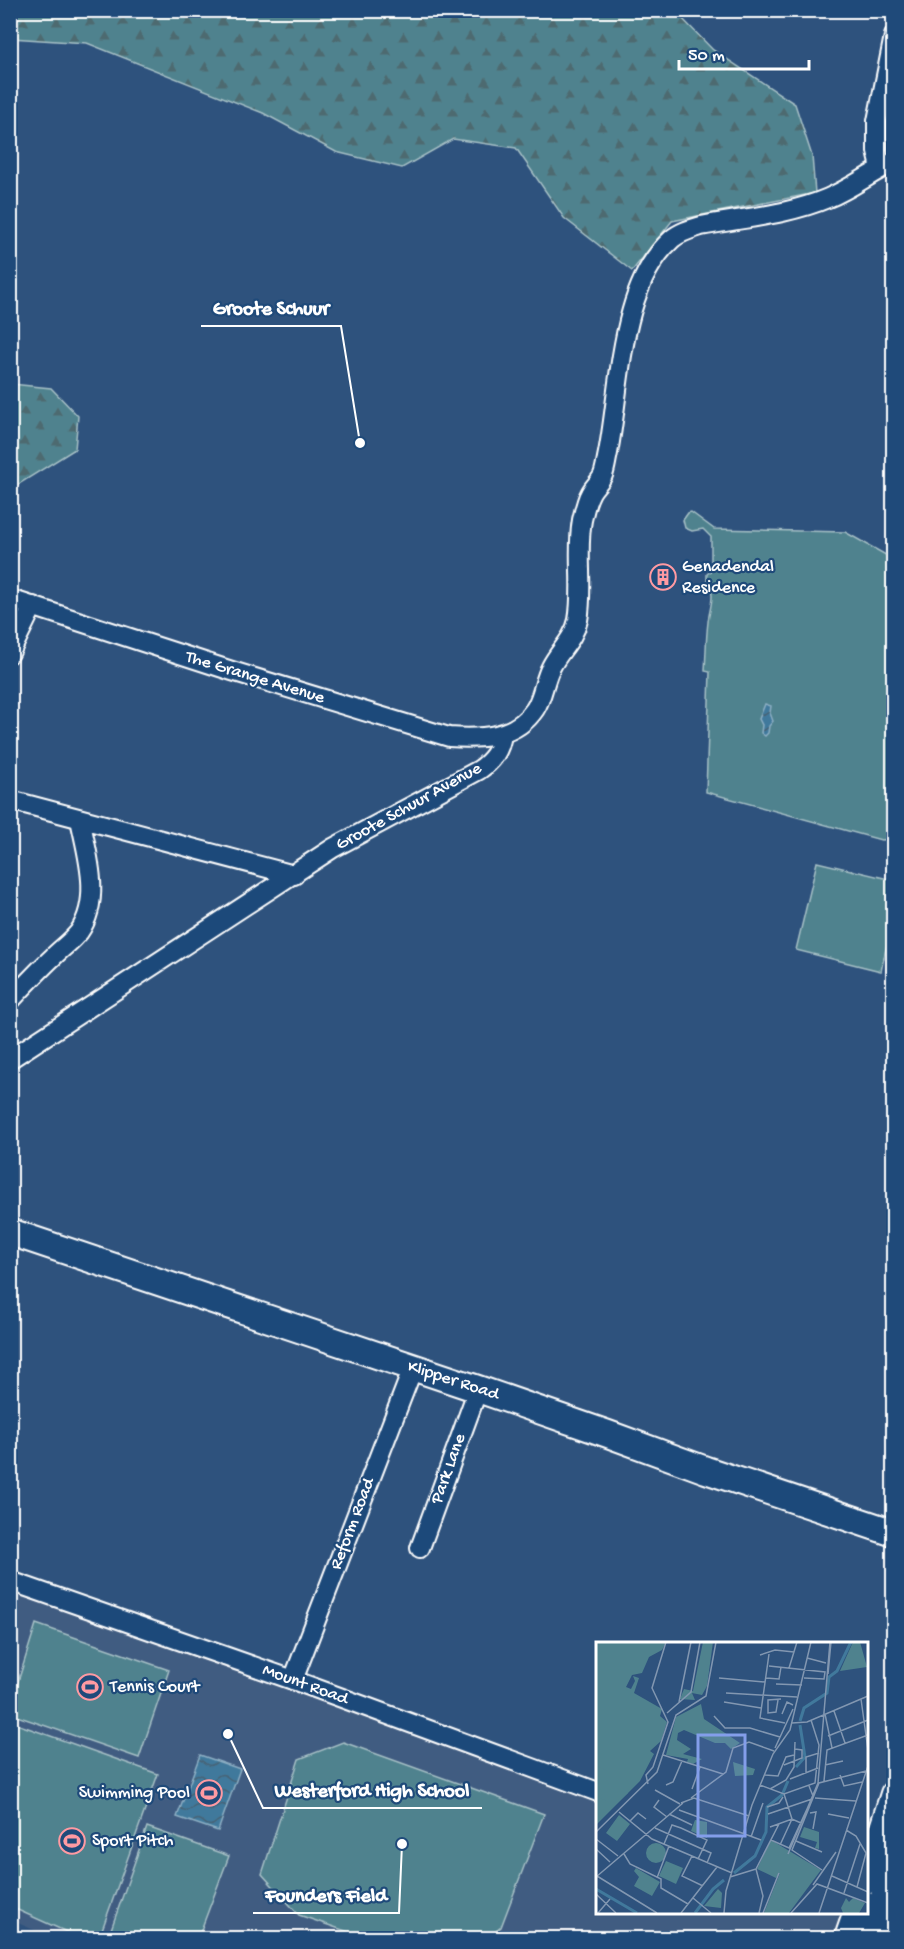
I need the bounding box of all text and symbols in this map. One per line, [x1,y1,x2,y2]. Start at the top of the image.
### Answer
scale bar [679,33,810,71]
text: 50 m [688,46,725,67]
callout: Groote Schuur [201,288,341,326]
text: Groote Schuur [213,299,331,322]
place label: Genadendal Residence [682,557,774,599]
building icon: Genadendal Residence [648,562,678,592]
street label: The Grange Avenue [182,647,328,709]
street label: Groote Schuur Avenue [333,758,486,856]
street label: Klipper Road [405,1356,503,1406]
street label: Park Lane [426,1430,472,1508]
street label: Reform Road [326,1474,381,1573]
inset map [596,1642,868,1913]
street label: Mount Road [259,1660,352,1711]
sports icon: Tennis Court [75,1672,105,1702]
place label: Tennis Court [109,1677,201,1698]
callout: Westerford High School [263,1770,482,1808]
sports icon: Swimming Pool [194,1778,224,1808]
text: Westerford High School [274,1781,470,1804]
place label: Swimming Pool [79,1783,190,1804]
sports icon: Sport Pitch [57,1826,87,1856]
place label: Sport Pitch [92,1831,174,1852]
callout: Founders Field [253,1875,399,1913]
text: Founders Field [264,1886,389,1909]

